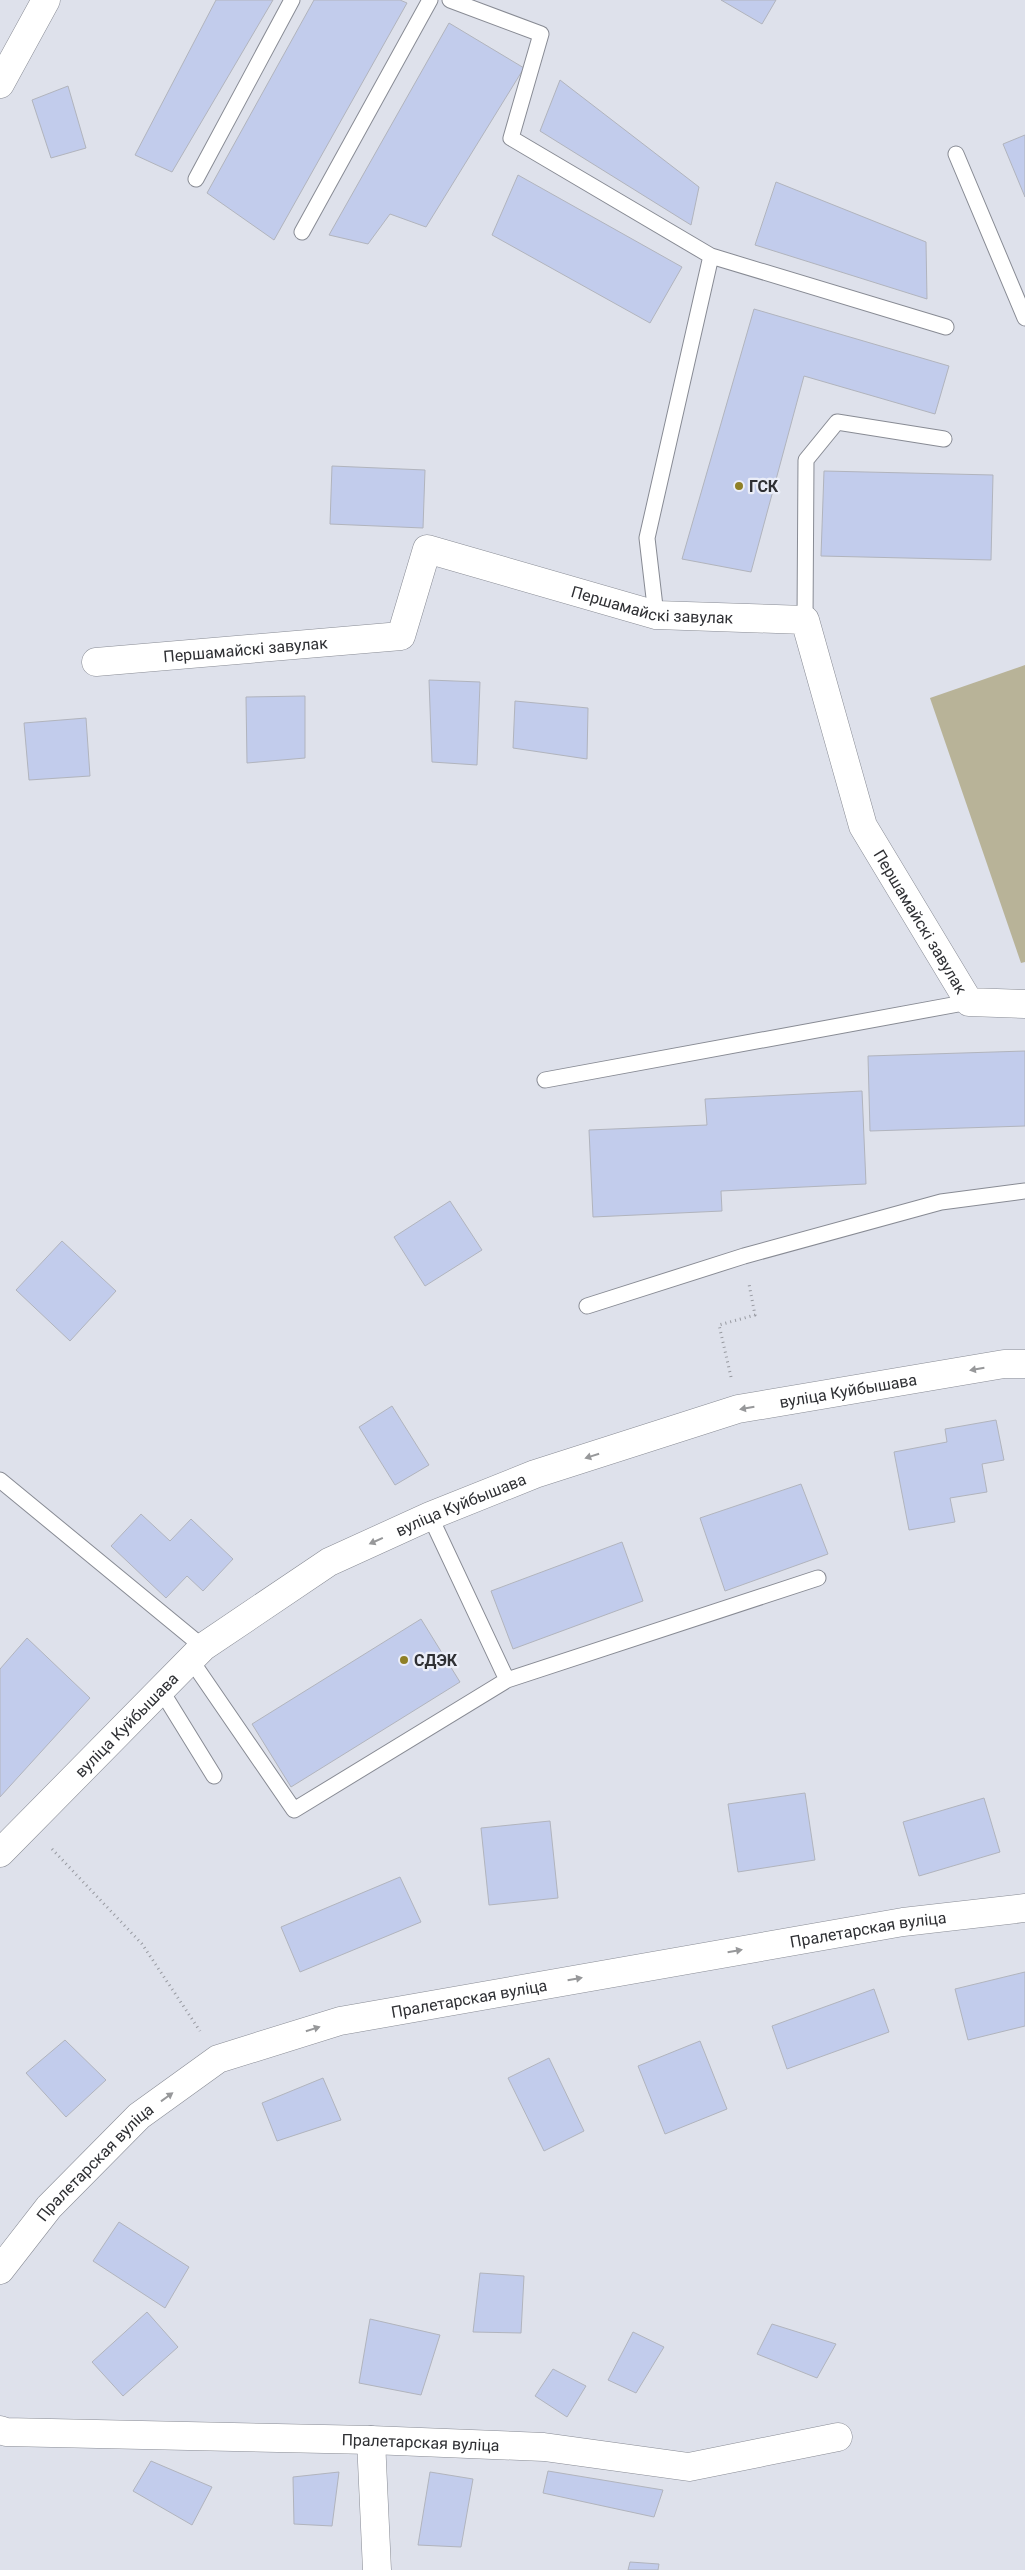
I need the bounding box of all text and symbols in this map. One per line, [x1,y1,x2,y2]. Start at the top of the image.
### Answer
place label: ГСК [749,477,779,496]
marker: ГСК [733,480,745,492]
street label: Першамайскі завулак [569,582,734,628]
street label: Першамайскі завулак [162,633,329,666]
street label: Першамайскі завулак [869,846,971,998]
one-way arrow [968,1365,984,1373]
street label: вуліца Куйбышава [778,1370,918,1412]
one-way arrow [739,1404,755,1412]
one-way arrow [585,1452,600,1460]
street label: вуліца Куйбышава [393,1470,529,1540]
one-way arrow [369,1537,383,1545]
place label: СДЭК [414,1651,458,1670]
marker: СДЭК [398,1654,410,1666]
street label: вуліца Куйбышава [71,1669,182,1781]
street label: Пралетарская вуліца [788,1908,947,1952]
one-way arrow [728,1947,744,1955]
one-way arrow [567,1975,583,1983]
street label: Пралетарская вуліца [390,1976,549,2022]
one-way arrow [305,2025,320,2033]
one-way arrow [160,2092,174,2102]
street label: Пралетарская вуліца [33,2100,157,2225]
street label: Пралетарская вуліца [341,2430,500,2455]

